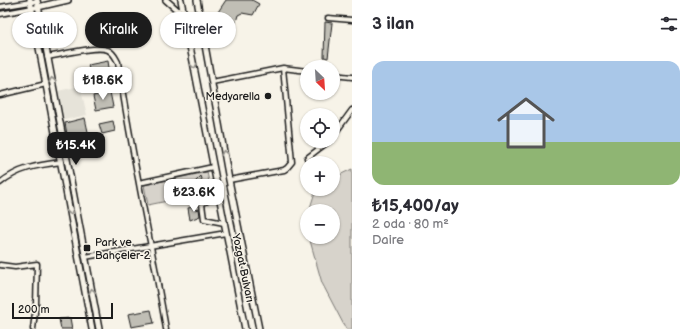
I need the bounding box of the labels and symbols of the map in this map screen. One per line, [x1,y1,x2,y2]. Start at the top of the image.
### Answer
north arrow [300,60,340,100]
one-way arrow [189,63,197,69]
pin: ₺18.6K [70,67,136,101]
one-way arrow [48,77,56,84]
place label: Medyarella [205,90,260,103]
marker: Medyarella [263,91,273,101]
pin: ₺15.4K [43,132,109,166]
one-way arrow [221,150,229,157]
pin: ₺23.6K [161,179,227,213]
one-way arrow [65,208,74,215]
street label: Yozgat Bulvarı [229,232,257,303]
place label: Park ve Bahçeler-2 [95,236,151,262]
marker: Park ve Bahçeler-2 [82,243,92,253]
one-way arrow [88,288,96,294]
scale bar [12,301,113,320]

